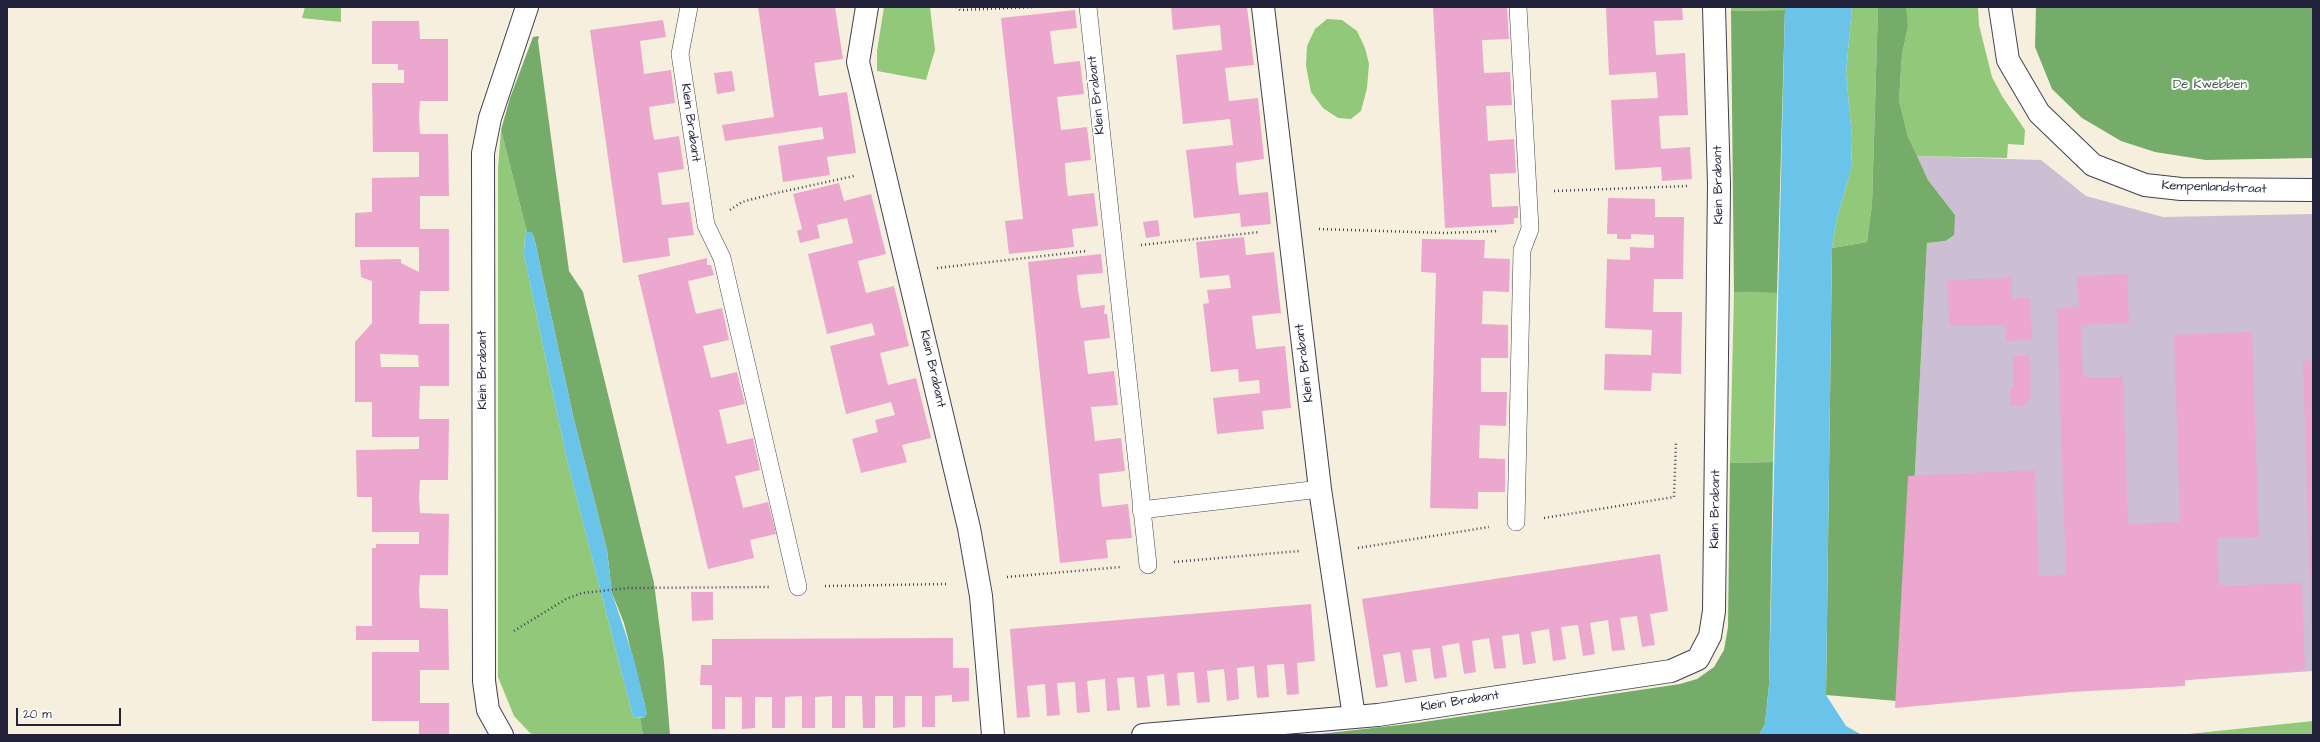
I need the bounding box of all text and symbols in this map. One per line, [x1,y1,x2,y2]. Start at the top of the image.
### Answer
street label: Klein Brabant [1085,55,1109,135]
park label: De Kwebben [2173,77,2247,93]
street label: Klein Brabant [677,83,703,163]
street label: Klein Brabant [1711,145,1727,225]
street label: Kempenlandstraat [2161,178,2267,198]
street label: Klein Brabant [1292,323,1318,403]
street label: Klein Brabant [915,329,949,409]
street label: Klein Brabant [475,330,491,410]
street label: Klein Brabant [1708,469,1724,549]
street label: Klein Brabant [1420,688,1500,716]
scale bar [18,700,123,726]
text: 20 m [23,706,52,723]

